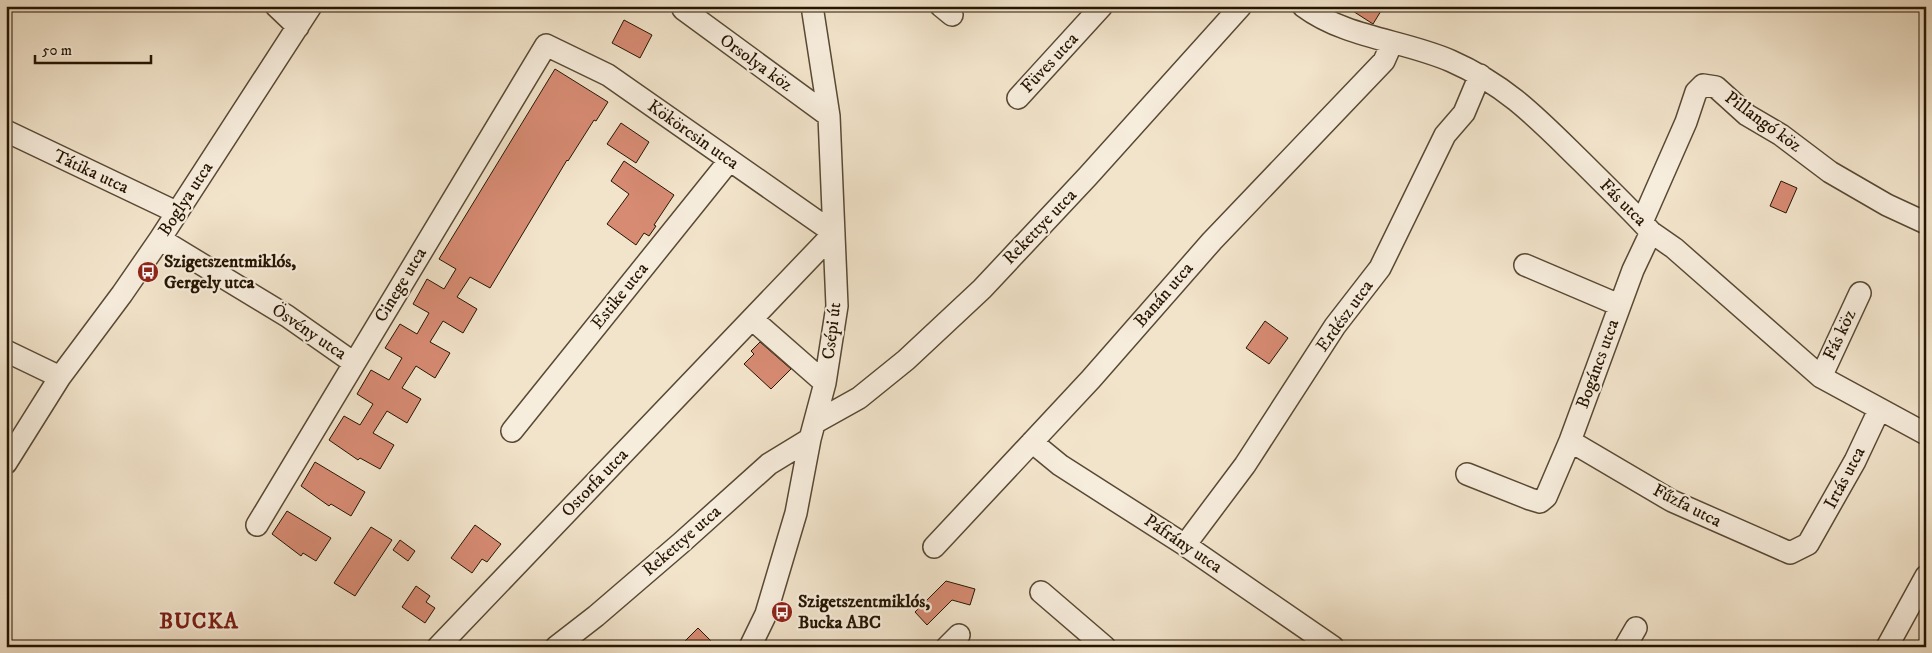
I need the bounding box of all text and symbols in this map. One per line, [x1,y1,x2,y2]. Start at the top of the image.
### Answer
street label: Füves utca [1017,28,1084,98]
street label: Orsolya köz [715,29,797,97]
scale bar [35,32,151,64]
text: 50 m [42,41,72,60]
street label: Pillangó köz [1720,87,1806,157]
street label: Kökörcsin utca [643,95,743,175]
street label: Tátika utca [50,145,133,199]
street label: Boglya utca [154,157,218,240]
street label: Fás utca [1595,175,1651,231]
street label: Rekettye utca [998,184,1082,269]
street label: Cinege utca [370,243,432,326]
place label: Szigetszentmiklós, Gergely utca [164,251,296,294]
street label: Estike utca [587,258,654,334]
street label: Banán utca [1130,258,1199,332]
bus stop icon: Szigetszentmiklós, Gergely utca [136,260,160,284]
street label: Erdész utca [1312,276,1379,356]
street label: Ösvény utca [267,299,351,365]
street label: Csépi út [818,301,846,361]
street label: Fás köz [1819,306,1861,364]
street label: Bogáncs utca [1572,316,1624,412]
street label: Irtás utca [1819,443,1871,513]
street label: Ostorfa utca [557,444,633,522]
street label: Fűzfa utca [1649,479,1725,533]
street label: Rekettye utca [638,501,726,581]
street label: Páfrány utca [1140,510,1227,578]
place label: Szigetszentmiklós, Bucka ABC [798,591,930,634]
bus stop icon: Szigetszentmiklós, Bucka ABC [770,600,794,624]
district label: BUCKA [159,608,239,635]

